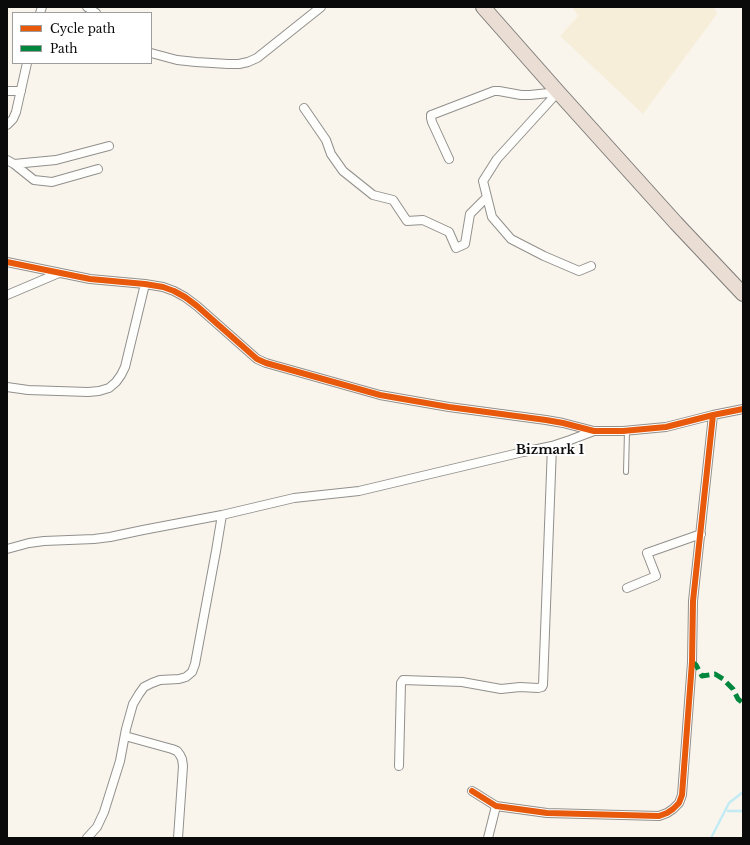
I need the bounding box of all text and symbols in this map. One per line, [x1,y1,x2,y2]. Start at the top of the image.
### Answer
legend [12,12,152,64]
text: Cycle path [50,21,115,36]
text: Path [50,41,78,56]
district label: Bizmark 1 [516,442,584,458]

